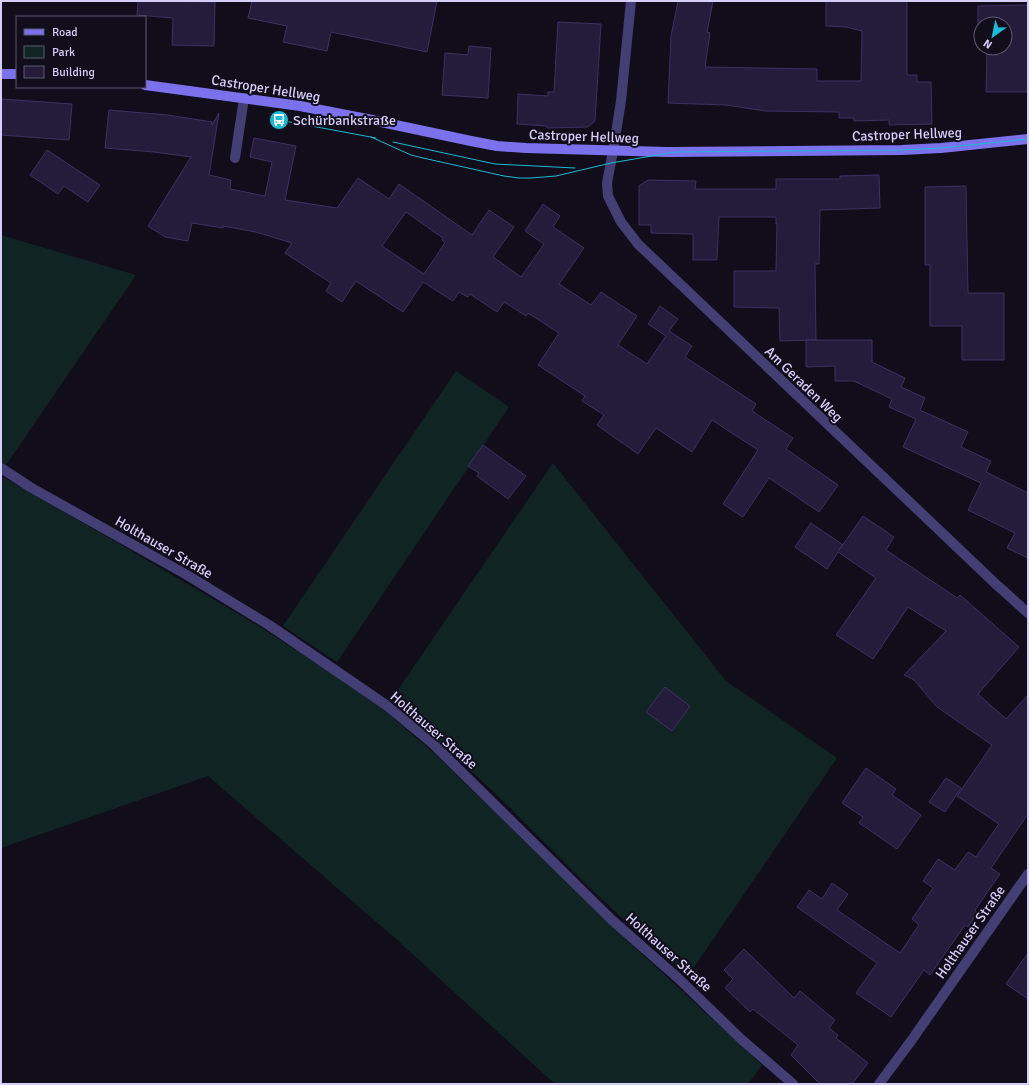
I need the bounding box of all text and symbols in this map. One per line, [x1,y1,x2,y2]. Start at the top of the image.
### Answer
legend [16,16,146,88]
north arrow [973,16,1013,56]
text: Road [52,25,78,40]
text: N [981,36,995,52]
text: Park [52,45,75,60]
text: Building [52,65,95,80]
street label: Castroper Hellweg [210,71,322,105]
bus stop icon: Schürbankstraße [268,109,290,131]
place label: Schürbankstraße [293,112,396,129]
street label: Castroper Hellweg [852,124,962,145]
street label: Castroper Hellweg [529,126,639,147]
street label: Am Geraden Weg [761,343,846,426]
street label: Holthauser Straße [112,513,216,582]
street label: Holthauser Straße [387,688,481,773]
street label: Holthauser Straße [932,882,1009,982]
street label: Holthauser Straße [622,909,715,995]

